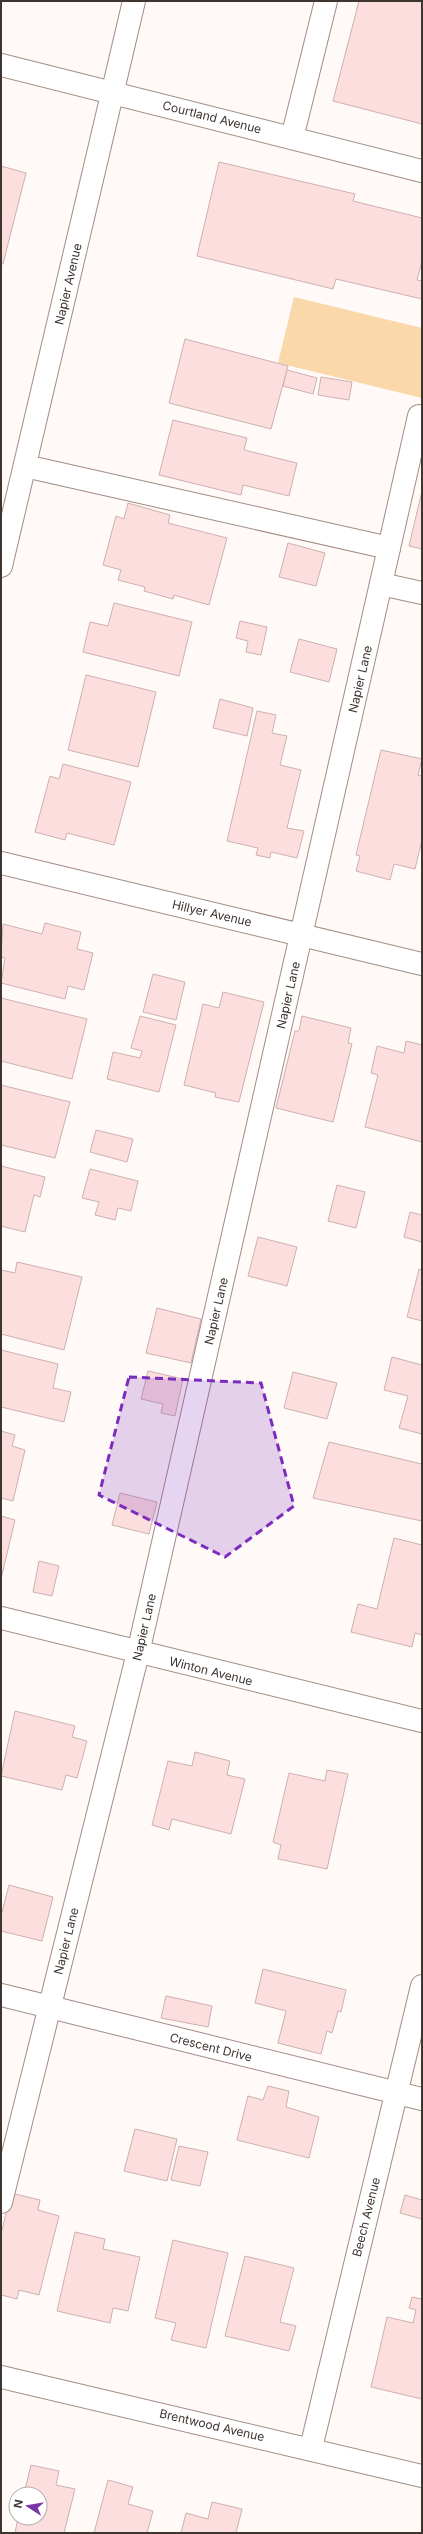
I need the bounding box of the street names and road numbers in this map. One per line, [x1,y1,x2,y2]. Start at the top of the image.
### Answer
street label: Courtland Avenue [161,97,263,137]
street label: Napier Avenue [51,242,85,326]
street label: Napier Lane [345,644,375,714]
street label: Hillyer Avenue [171,897,253,929]
street label: Napier Lane [273,960,303,1030]
street label: Napier Lane [201,1276,231,1346]
street label: Napier Lane [129,1592,159,1662]
street label: Winton Avenue [168,1653,254,1689]
street label: Napier Lane [50,1906,82,1976]
street label: Crescent Drive [168,2030,254,2064]
street label: Beech Avenue [349,2176,383,2258]
street label: Brentwood Avenue [158,2406,266,2444]

